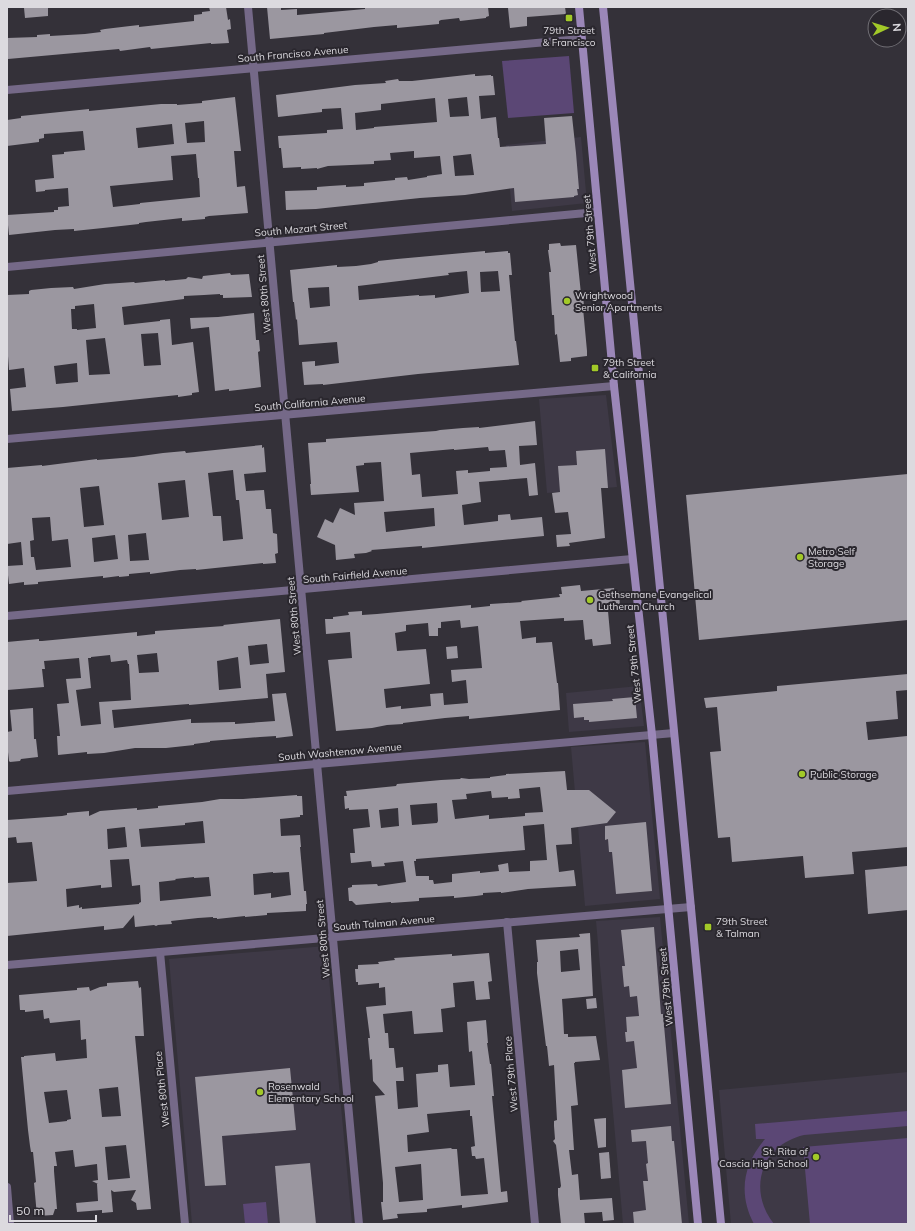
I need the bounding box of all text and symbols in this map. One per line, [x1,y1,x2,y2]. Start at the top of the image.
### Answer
north arrow [867,8,907,48]
marker: 79th Street & Francisco [564,13,574,23]
text: N [890,23,904,32]
place label: 79th Street & Francisco [542,24,596,49]
street label: South Francisco Avenue [237,43,349,65]
street label: West 79th Street [580,194,600,274]
street label: South Mozart Street [254,218,348,240]
street label: West 80th Street [254,254,274,334]
place label: Wrightwood Senior Apartments [575,289,662,314]
marker: Wrightwood Senior Apartments [562,296,572,306]
place label: 79th Street & California [603,356,657,381]
marker: 79th Street & California [590,363,600,373]
street label: South California Avenue [254,392,366,414]
place label: Metro Self Storage [808,545,855,570]
marker: Metro Self Storage [795,552,805,562]
street label: South Fairfield Avenue [302,564,408,586]
street label: West 80th Street [284,576,304,656]
place label: Gethsemane Evangelical Lutheran Church [598,588,712,613]
marker: Gethsemane Evangelical Lutheran Church [585,595,595,605]
street label: West 79th Street [623,624,645,704]
street label: South Washtenaw Avenue [278,740,402,764]
place label: Public Storage [810,768,877,781]
marker: Public Storage [797,769,807,779]
street label: West 80th Street [313,899,333,979]
street label: South Talman Avenue [333,912,435,934]
place label: 79th Street & Talman [716,915,768,940]
marker: 79th Street & Talman [703,922,713,932]
street label: West 79th Street [656,947,676,1027]
street label: West 79th Place [501,1036,521,1112]
street label: West 80th Place [152,1050,172,1128]
place label: Rosenwald Elementary School [268,1080,354,1105]
marker: Rosenwald Elementary School [255,1087,265,1097]
place label: St. Rita of Cascia High School [719,1145,809,1170]
marker: St. Rita of Cascia High School [811,1152,821,1162]
scale bar [10,1197,96,1223]
text: 50 m [16,1203,44,1218]

